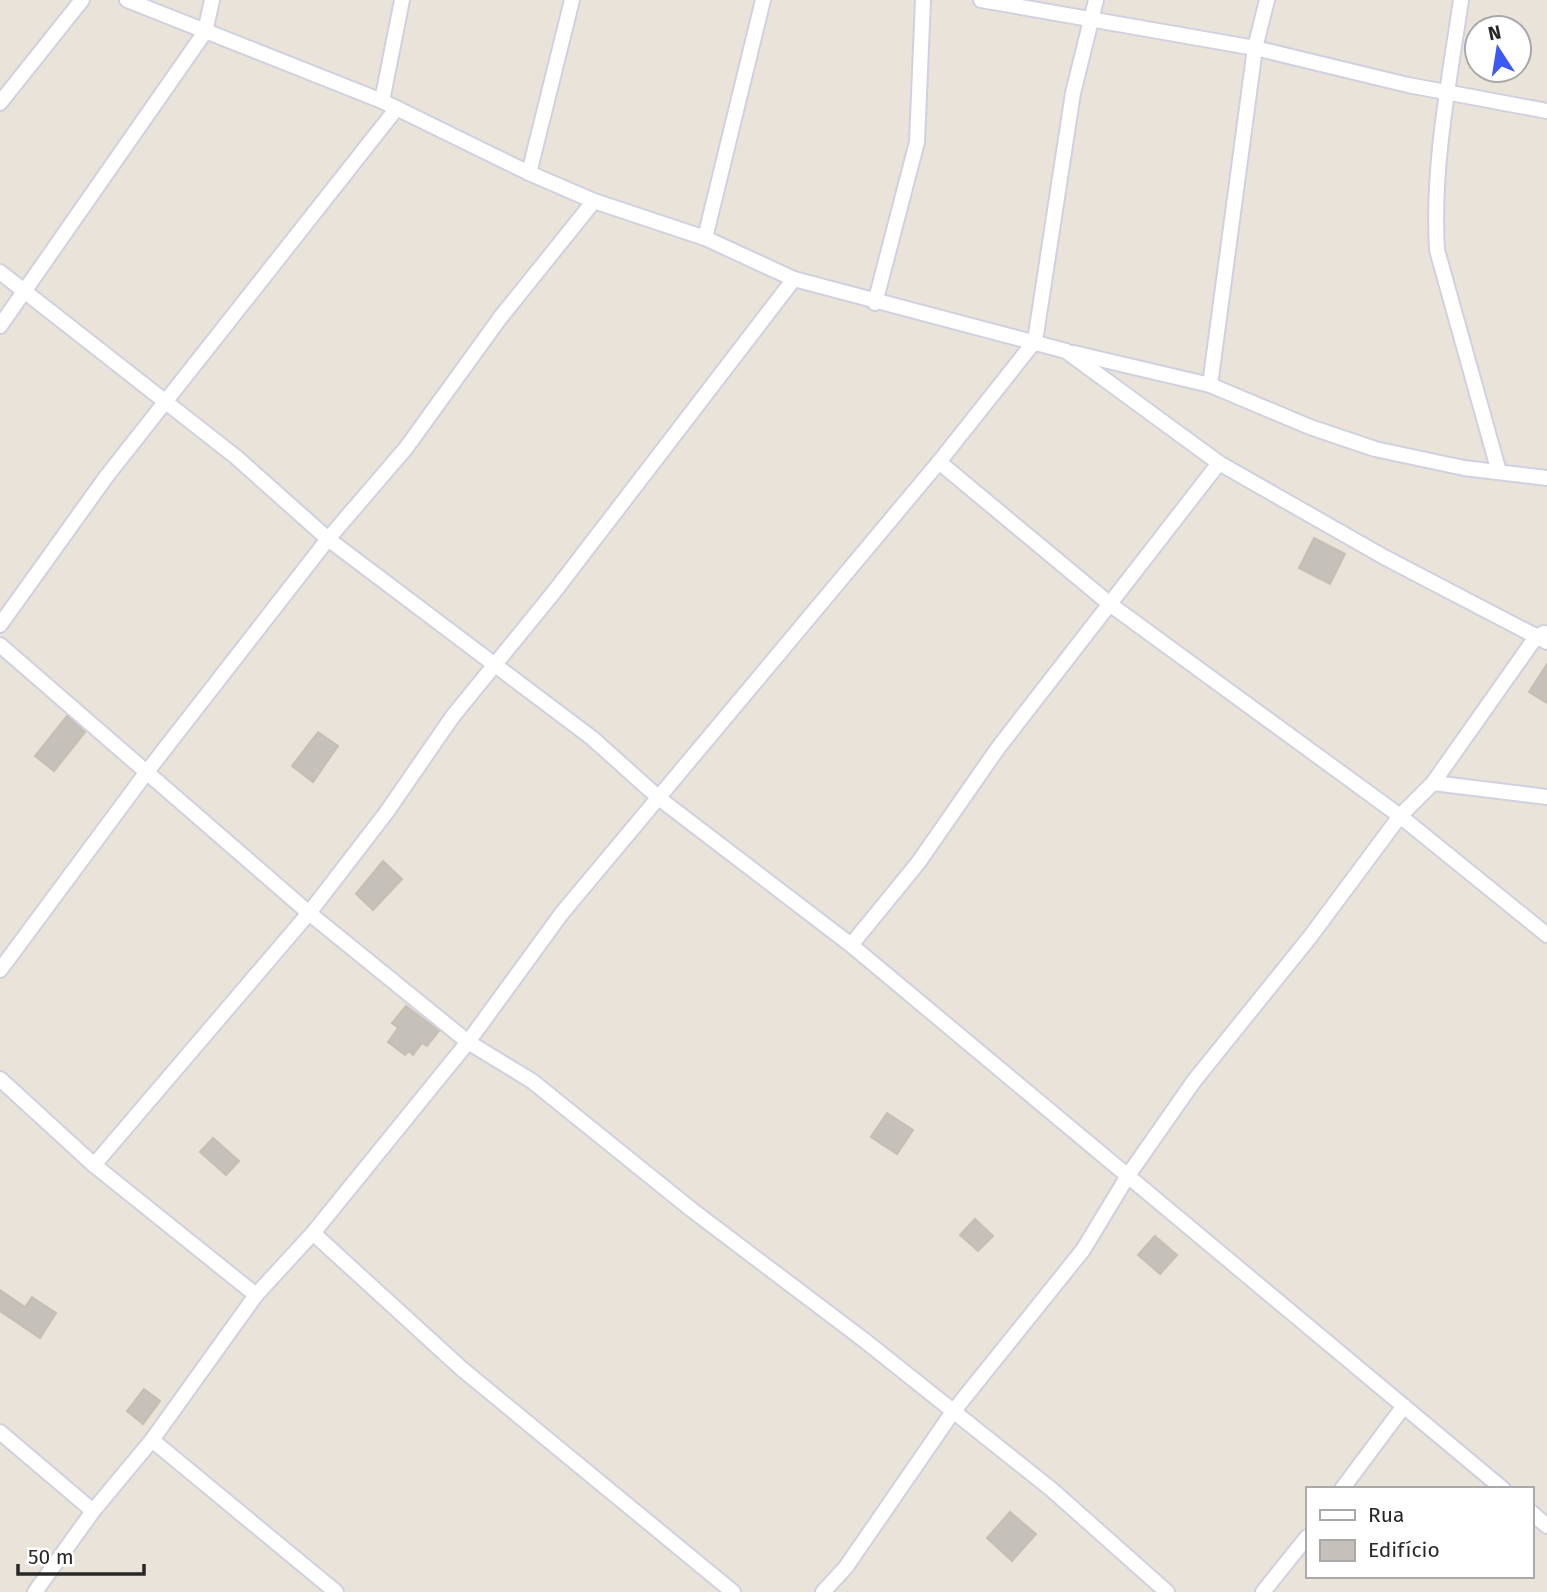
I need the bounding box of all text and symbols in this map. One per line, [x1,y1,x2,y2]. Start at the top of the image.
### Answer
north arrow [1463,14,1533,84]
text: N [1486,20,1503,45]
legend [1306,1487,1533,1578]
text: Rua [1368,1502,1404,1528]
scale bar [18,1532,144,1576]
text: Edifício [1368,1537,1440,1563]
text: 50 m [28,1544,74,1570]

